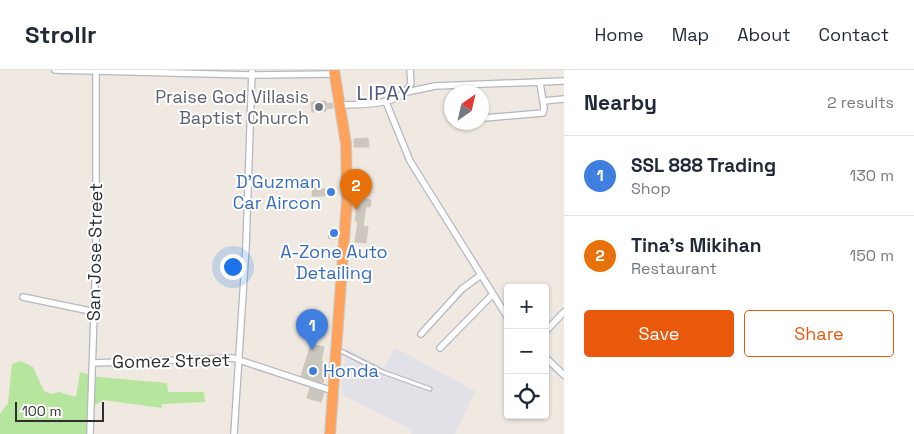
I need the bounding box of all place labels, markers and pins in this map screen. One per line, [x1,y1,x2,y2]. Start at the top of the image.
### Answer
place label: Praise God Villasis Baptist Church [155,85,309,129]
marker: Praise God Villasis Baptist Church [313,101,325,113]
pin: 2 [340,169,372,210]
place label: D'Guzman Car Aircon [233,170,321,214]
marker: D'Guzman Car Aircon [325,186,337,198]
marker: A-Zone Auto Detailing [328,227,340,239]
place label: A-Zone Auto Detailing [280,240,388,284]
pin: 1 [296,309,328,350]
place label: Honda [323,359,379,382]
marker: Honda [307,365,319,377]

